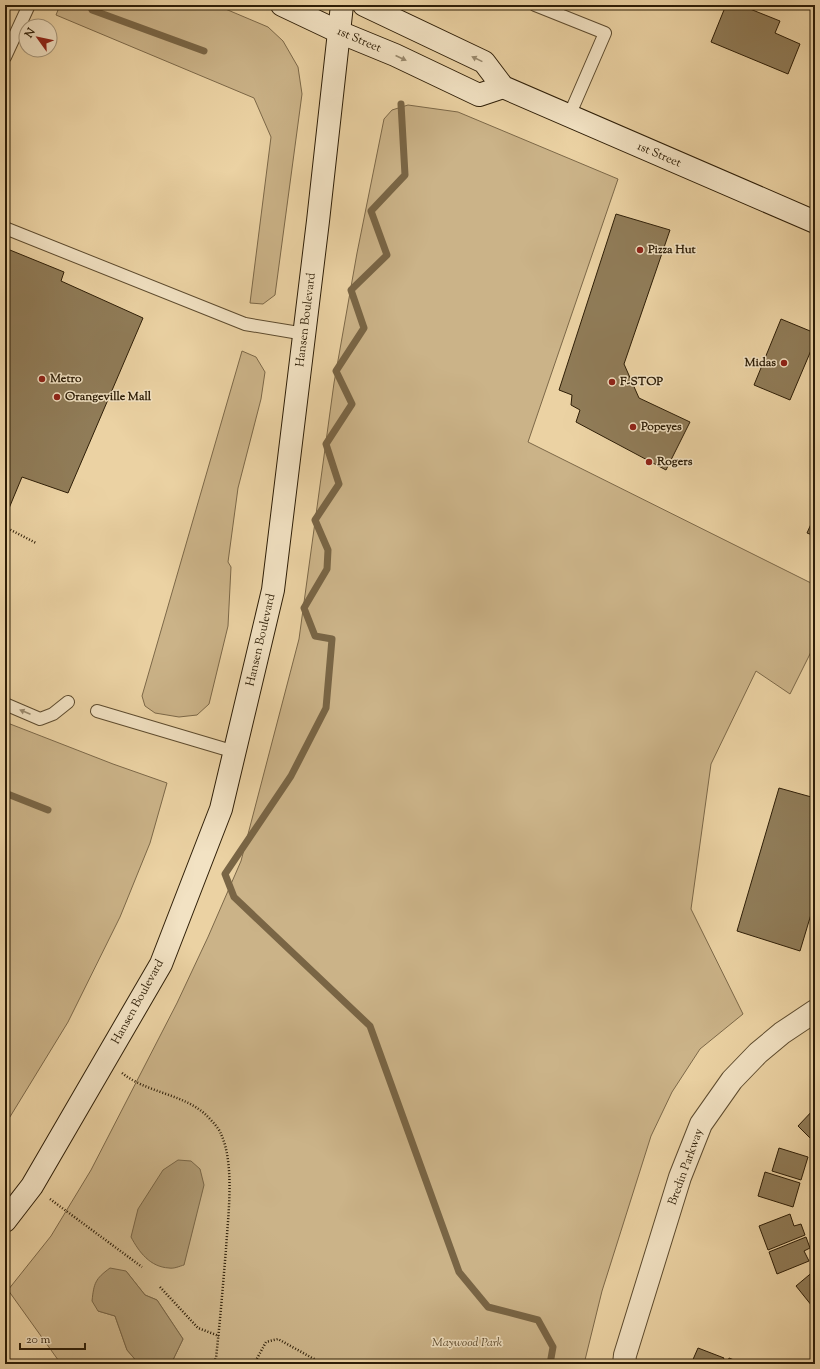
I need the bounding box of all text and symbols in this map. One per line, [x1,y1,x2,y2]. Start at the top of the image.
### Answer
north arrow [18,18,58,58]
street label: 1st Street [334,23,384,57]
text: N [21,25,40,42]
one-way arrow [395,54,407,61]
one-way arrow [471,56,483,62]
street label: 1st Street [634,138,684,172]
place label: Pizza Hut [647,241,697,259]
marker: Pizza Hut [635,245,645,255]
street label: Hansen Boulevard [291,272,321,368]
place label: Midas [744,354,776,372]
marker: Midas [779,358,789,368]
place label: Metro [49,370,82,388]
place label: F-STOP [619,373,663,391]
marker: Metro [37,374,47,384]
marker: F-STOP [607,377,617,387]
place label: Orangeville Mall [65,388,152,406]
marker: Orangeville Mall [52,392,62,402]
place label: Popeyes [640,418,682,436]
marker: Popeyes [628,422,638,432]
place label: Rogers [656,453,693,471]
marker: Rogers [644,457,654,467]
street label: Hansen Boulevard [242,592,280,688]
one-way arrow [19,709,31,715]
street label: Hansen Boulevard [107,956,169,1048]
street label: Bredin Parkway [664,1126,708,1208]
scale bar [20,1325,85,1351]
text: 20 m [26,1331,51,1349]
park label: Maywood Park [432,1334,503,1352]

